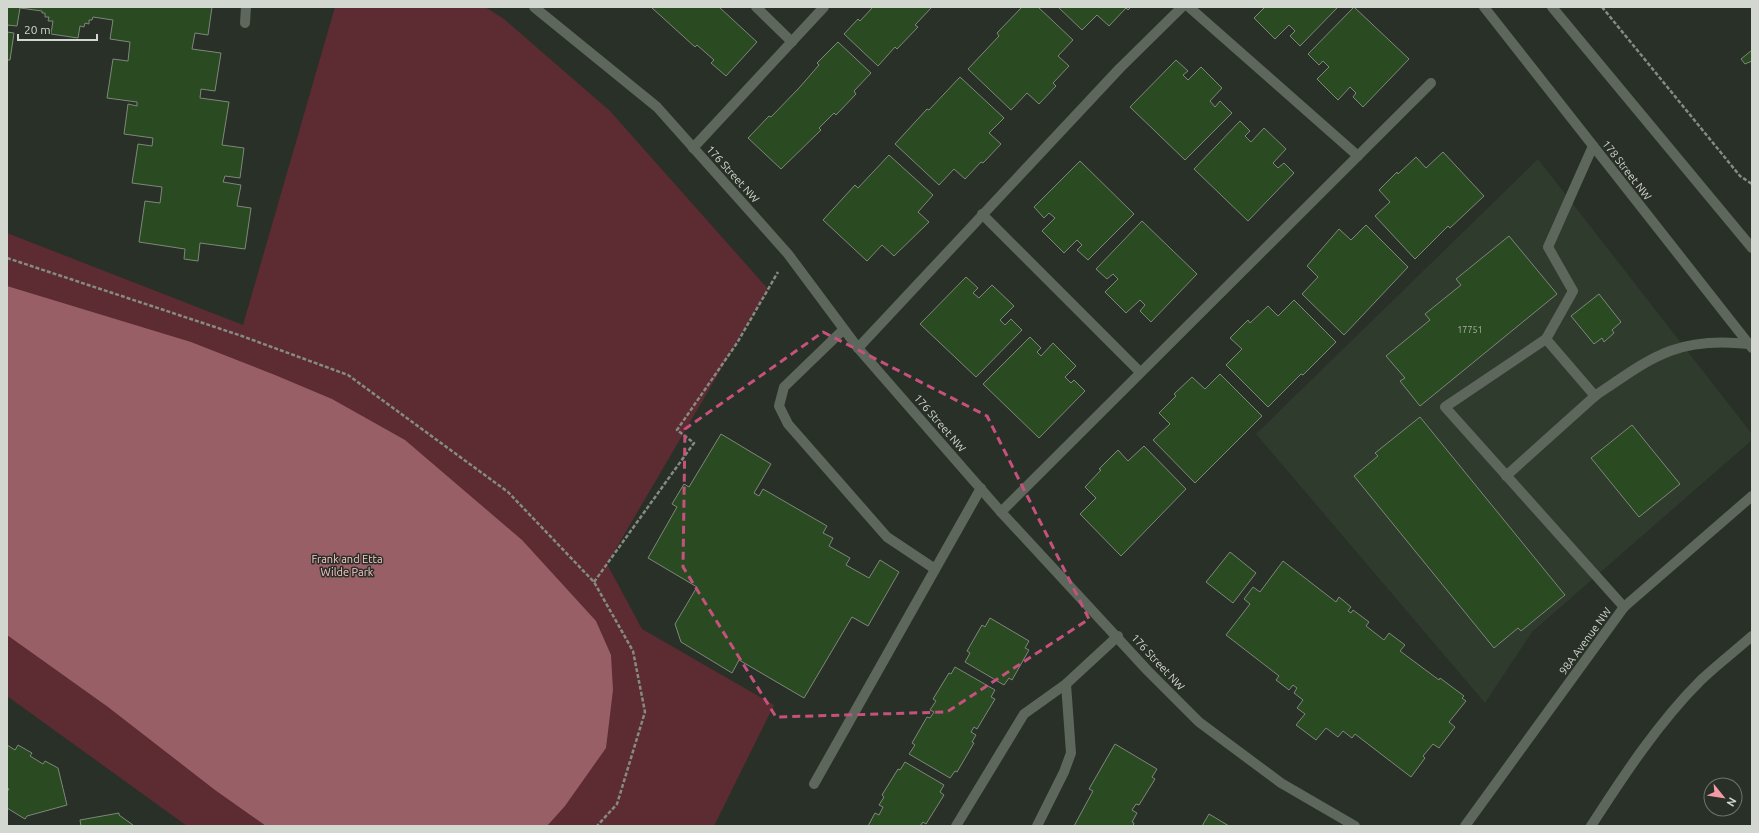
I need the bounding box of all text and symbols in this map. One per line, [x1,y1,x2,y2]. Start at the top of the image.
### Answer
scale bar [18,16,97,42]
text: 20 m [24,23,51,36]
street label: 178 Street NW [1600,138,1654,202]
street label: 176 Street NW [704,143,762,205]
house number: 17751 [1457,325,1483,335]
street label: 176 Street NW [912,392,968,454]
park label: Frank and Etta Wilde Park [311,553,383,578]
street label: 98A Avenue NW [1557,605,1613,677]
street label: 176 Street NW [1129,631,1187,693]
north arrow [1703,777,1743,817]
text: N [1724,795,1739,809]

